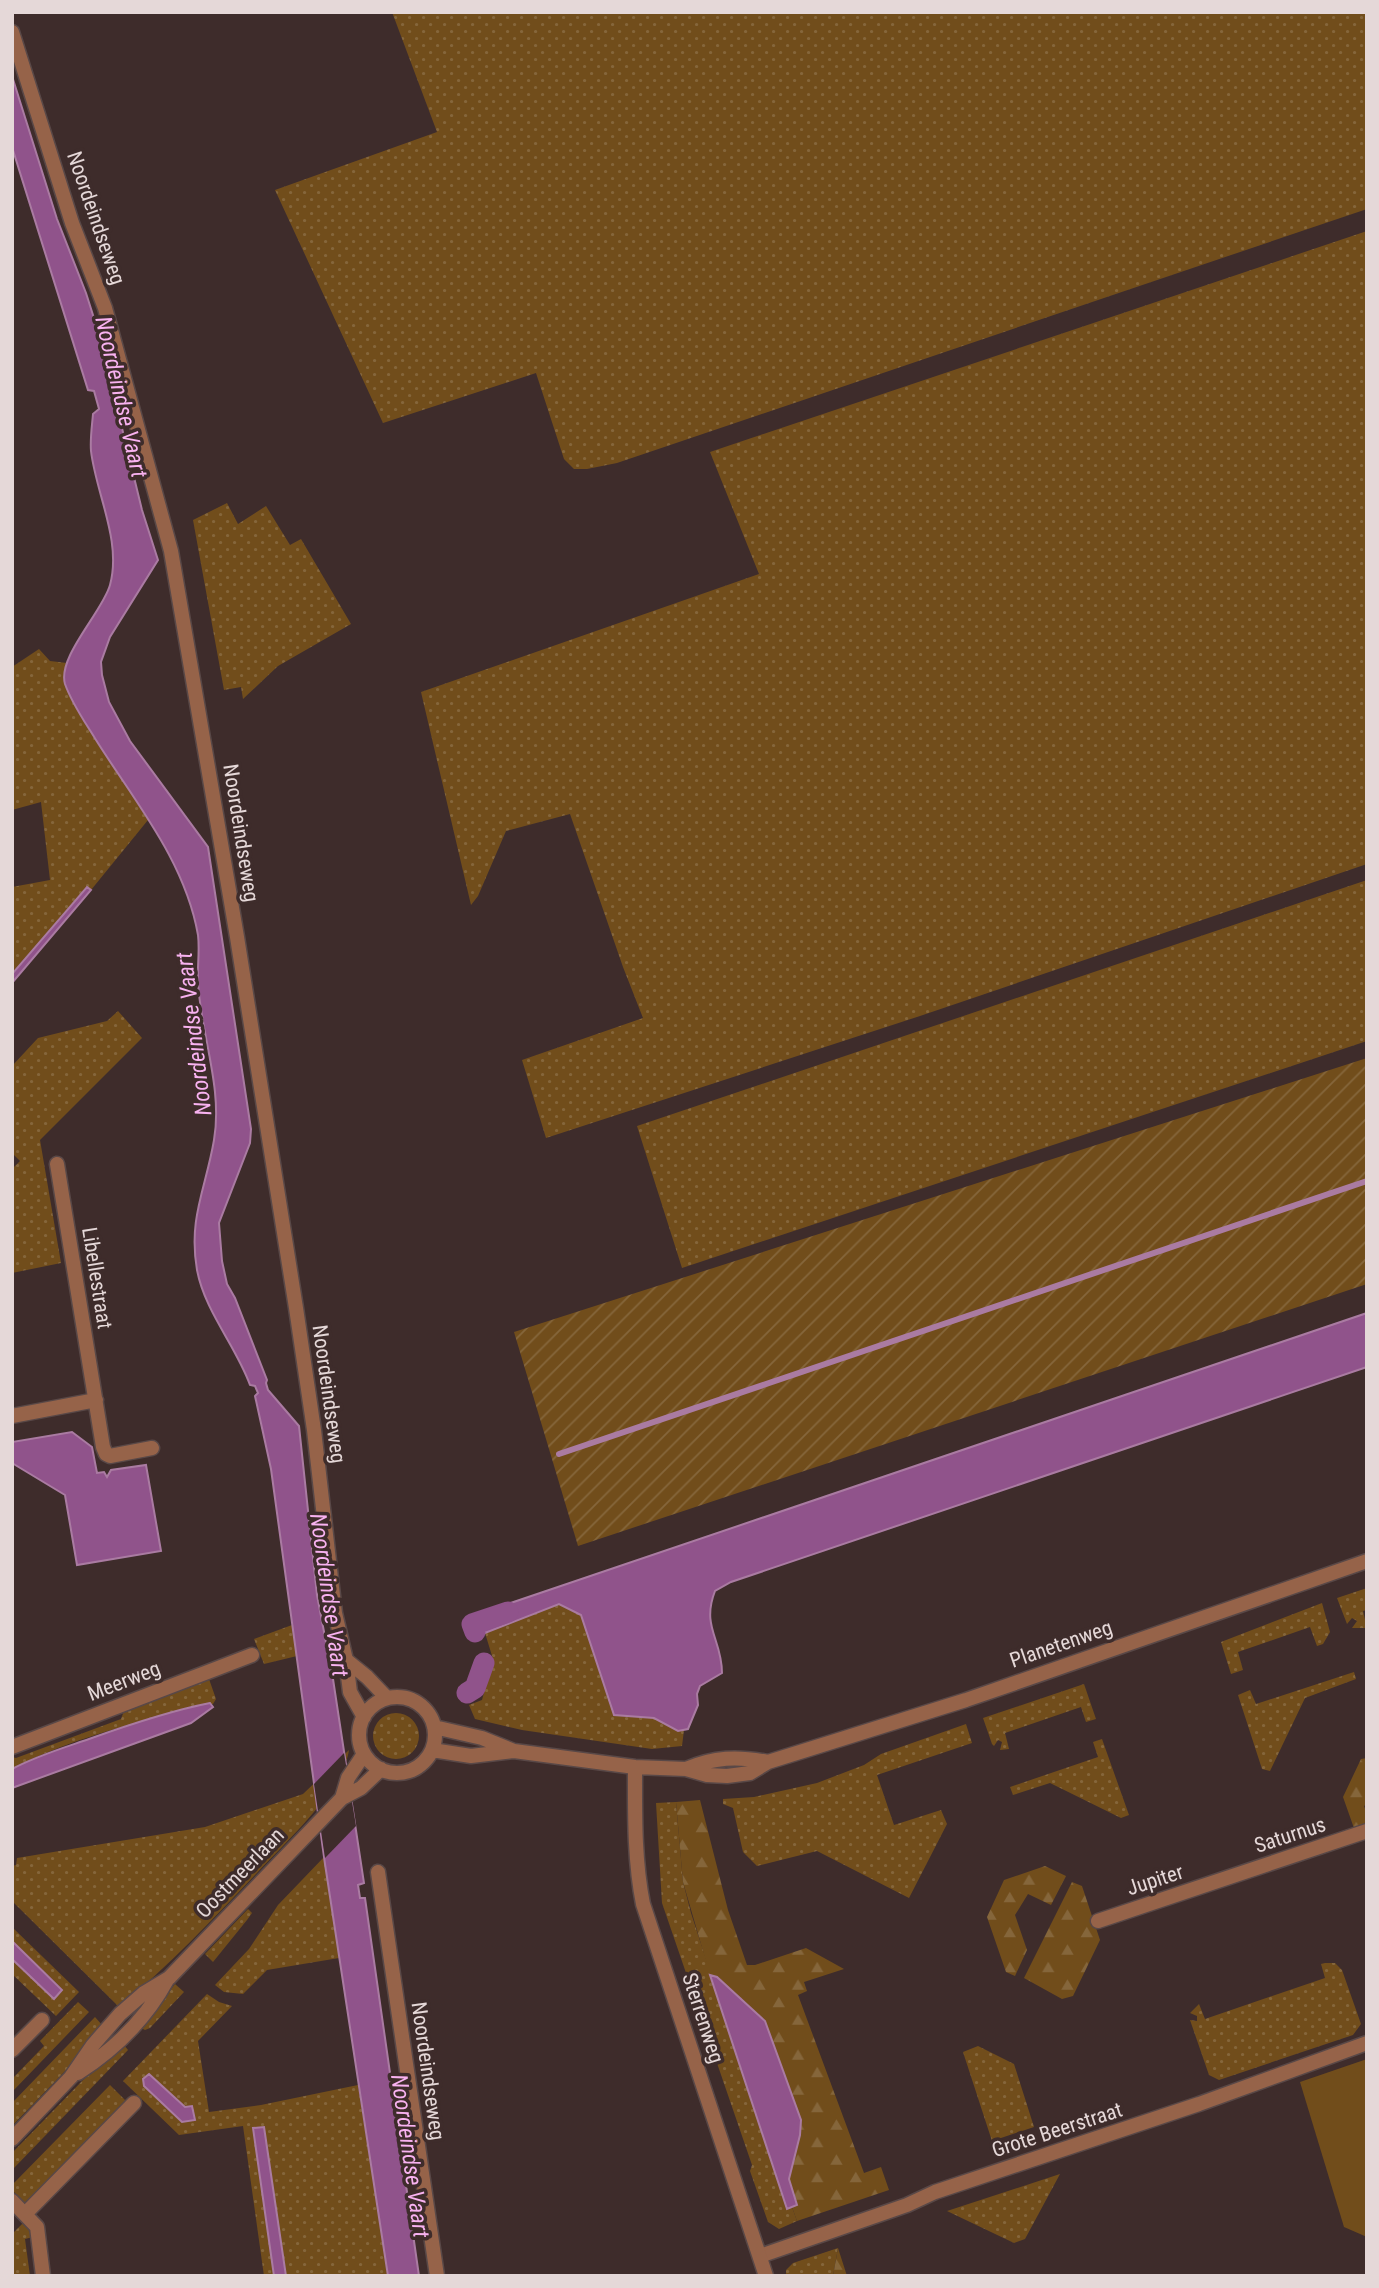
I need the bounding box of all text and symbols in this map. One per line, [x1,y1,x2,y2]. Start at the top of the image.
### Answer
street label: Noordeindseweg [62,148,130,288]
water label: Noordeindse Vaart [89,314,153,481]
street label: Noordeindseweg [218,762,264,904]
water label: Noordeindse Vaart [171,950,217,1117]
street label: Libellestraat [77,1225,117,1331]
street label: Noordeindseweg [307,1323,351,1465]
water label: Noordeindse Vaart [304,1512,354,1679]
street label: Planetenweg [1007,1615,1115,1673]
street label: Meerweg [84,1656,164,1706]
street label: Saturnus [1251,1812,1329,1858]
street label: Oostmeerlaan [191,1823,289,1923]
street label: Jupiter [1124,1860,1186,1900]
street label: Sterrenweg [677,1970,729,2066]
street label: Noordeindseweg [406,2000,450,2142]
water label: Noordeindse Vaart [385,2073,435,2240]
street label: Grote Beerstraat [989,2098,1125,2162]

